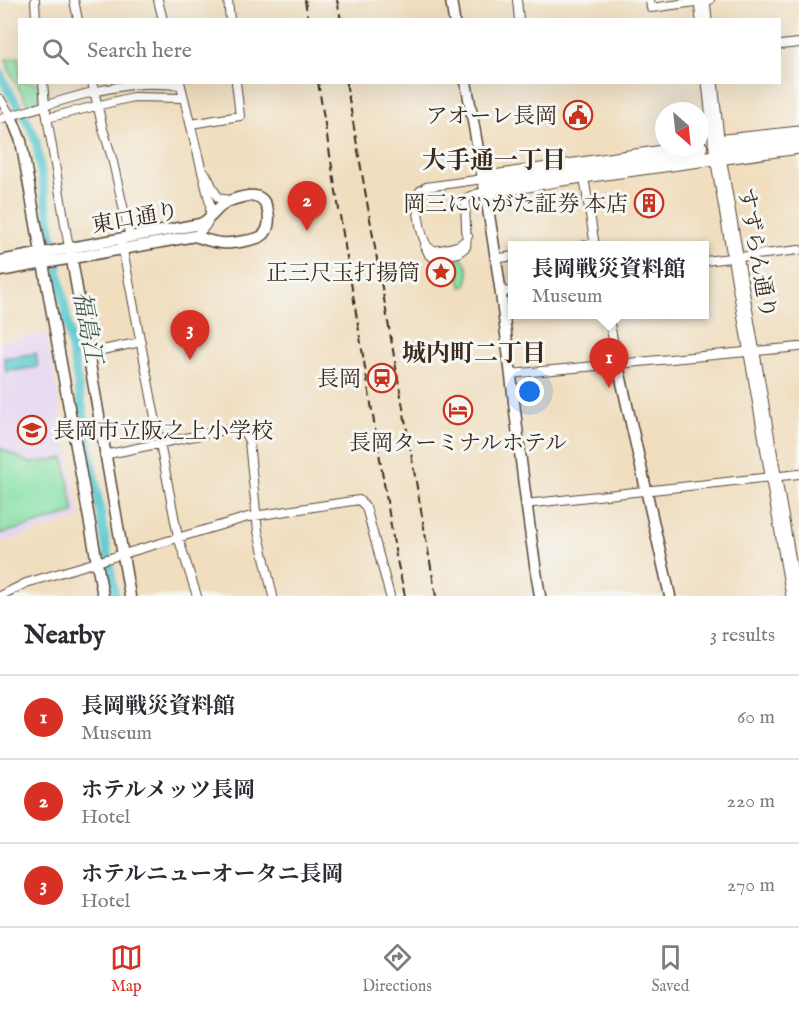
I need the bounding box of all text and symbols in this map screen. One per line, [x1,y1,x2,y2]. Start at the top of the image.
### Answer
search box [18,18,781,84]
icon: search [39,35,72,68]
text: Search here [87,37,192,65]
public building icon: アオーレ長岡 [562,99,594,131]
north arrow [655,102,709,156]
place label: アオーレ長岡 [426,103,557,131]
district label: 大手通一丁目 [422,146,566,177]
pin: 2 [288,182,326,231]
street label: すずらん通り [731,186,781,321]
building icon: 岡三にいがた証券 本店 [633,187,665,219]
place label: 岡三にいがた証券 本店 [403,191,628,219]
street label: 東口通り [90,198,181,240]
popup [508,241,709,319]
place icon: 正三尺玉打揚筒 [425,256,457,288]
text: 長岡戦災資料館 [531,256,686,284]
place label: 正三尺玉打揚筒 [266,260,420,288]
text: Museum [531,284,602,309]
water label: 福島江 [65,289,109,368]
pin: 3 [170,310,210,360]
pin: 1 [590,338,628,388]
district label: 城内町二丁目 [402,339,546,370]
station icon: 長岡 [366,362,398,394]
place label: 長岡 [317,366,361,394]
your location [515,377,544,406]
hotel icon: 長岡ターミナルホテル [442,394,474,426]
school or university icon: 長岡市立阪之上小学校 [16,414,48,446]
place label: 長岡市立阪之上小学校 [53,418,273,446]
place label: 長岡ターミナルホテル [349,430,567,458]
text: Nearby [24,619,105,652]
text: 3 results [710,623,775,648]
text: 長岡戦災資料館 [81,693,235,721]
text: 1 [40,705,47,730]
text: 60 m [737,705,775,730]
text: Museum [81,721,152,746]
text: ホテルメッツ長岡 [81,777,255,805]
text: 2 [39,789,48,814]
text: 220 m [727,789,775,814]
text: Hotel [81,805,130,830]
text: ホテルニューオータニ長岡 [81,861,343,889]
text: 3 [40,873,47,898]
text: 270 m [727,873,775,898]
text: Hotel [81,889,130,914]
tab: Map [110,941,143,997]
tab: Directions [362,941,432,997]
tab: Saved [651,941,689,997]

